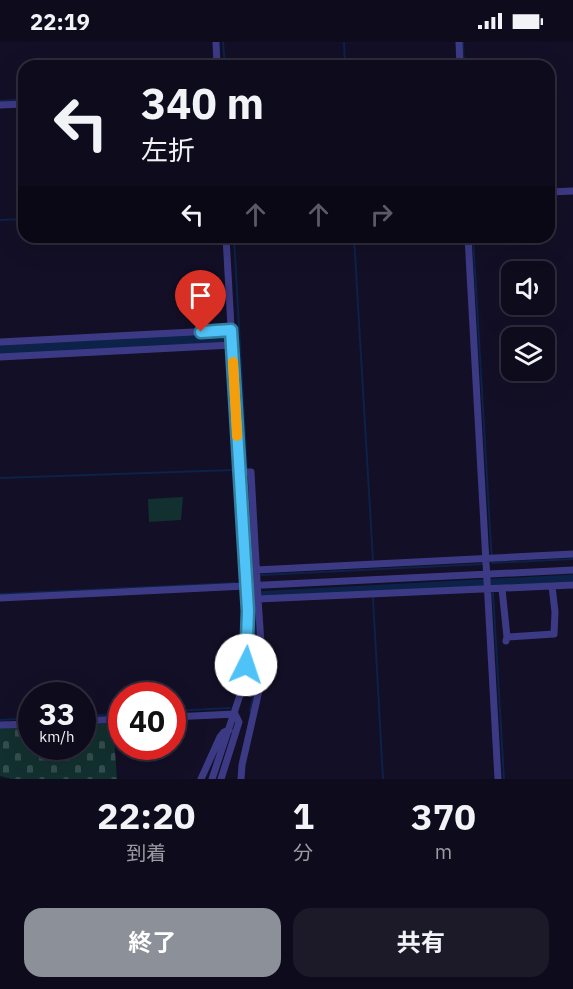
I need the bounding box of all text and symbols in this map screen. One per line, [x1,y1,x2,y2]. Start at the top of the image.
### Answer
text: 22:19 [30,7,90,36]
text: 340 m [141,76,264,131]
icon: left [42,84,120,162]
text: 左折 [141,132,195,167]
icon: left [176,198,209,231]
icon: ahead [239,198,272,231]
icon: ahead [302,198,335,231]
icon: right [365,198,398,231]
map controls [501,261,555,381]
button: sound [501,261,555,315]
pin [175,270,226,332]
icon: arrive [184,279,217,312]
button: layers [501,327,555,381]
position arrow [214,633,278,697]
speed limit sign: 40 [108,682,186,760]
text: 33 [39,694,75,733]
text: km/h [39,727,75,746]
text: 22:20 [97,792,195,839]
text: 1 [292,792,314,839]
text: 370 [411,793,476,840]
text: m [435,838,452,865]
text: 到着 [126,839,166,866]
text: 分 [293,839,313,866]
button: 終了 [24,908,281,977]
button: 共有 [293,908,549,977]

